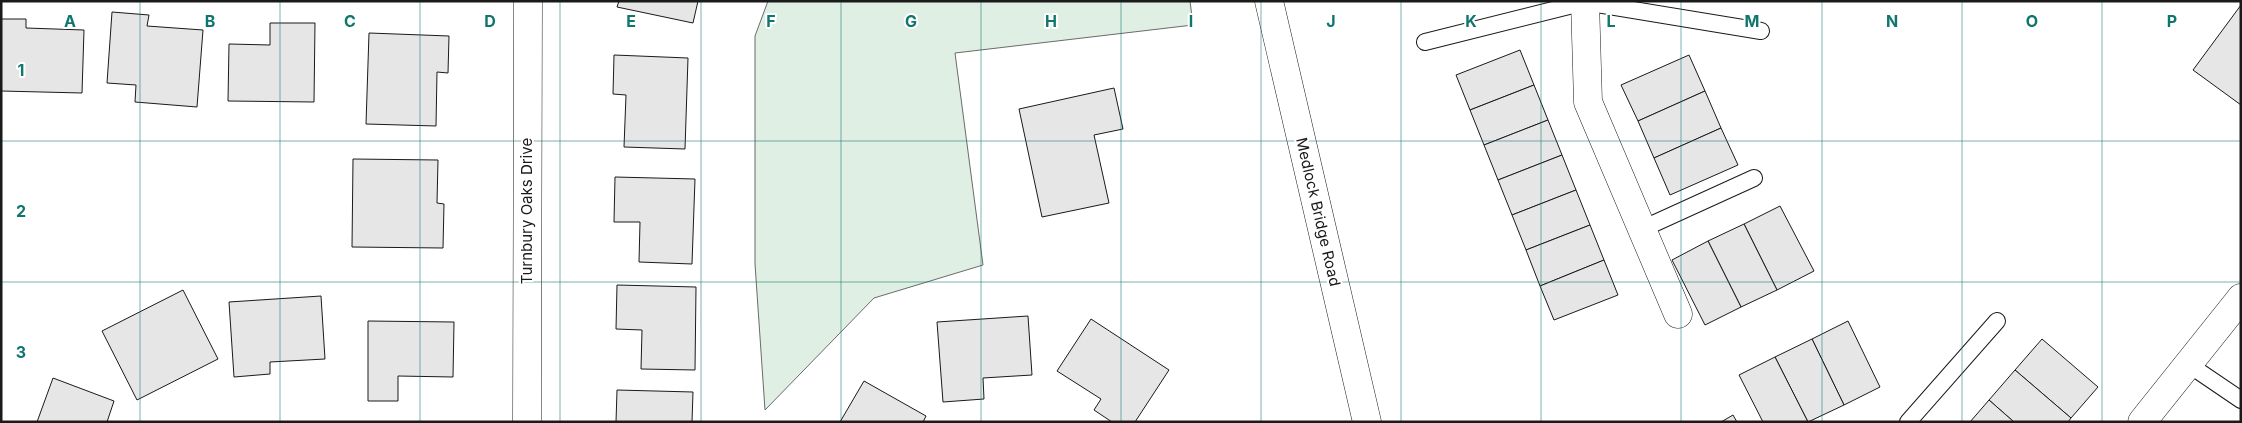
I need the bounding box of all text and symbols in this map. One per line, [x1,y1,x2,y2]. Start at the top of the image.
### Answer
text: A [64,11,76,31]
text: B [205,11,215,31]
text: C [344,11,356,31]
text: D [484,11,496,31]
text: E [626,11,636,31]
text: F [766,11,776,31]
text: G [905,11,917,31]
text: H [1045,11,1057,31]
text: I [1189,11,1193,31]
text: J [1326,11,1336,31]
text: K [1465,11,1477,31]
text: L [1606,11,1616,31]
text: M [1745,11,1759,31]
text: N [1886,11,1898,31]
text: O [2026,11,2038,31]
text: P [2167,11,2177,31]
text: 1 [18,60,24,80]
street label: Medlock Bridge Road [1292,136,1345,288]
street label: Turnbury Oaks Drive [517,138,536,284]
text: 2 [16,201,26,221]
text: 3 [16,342,26,362]

